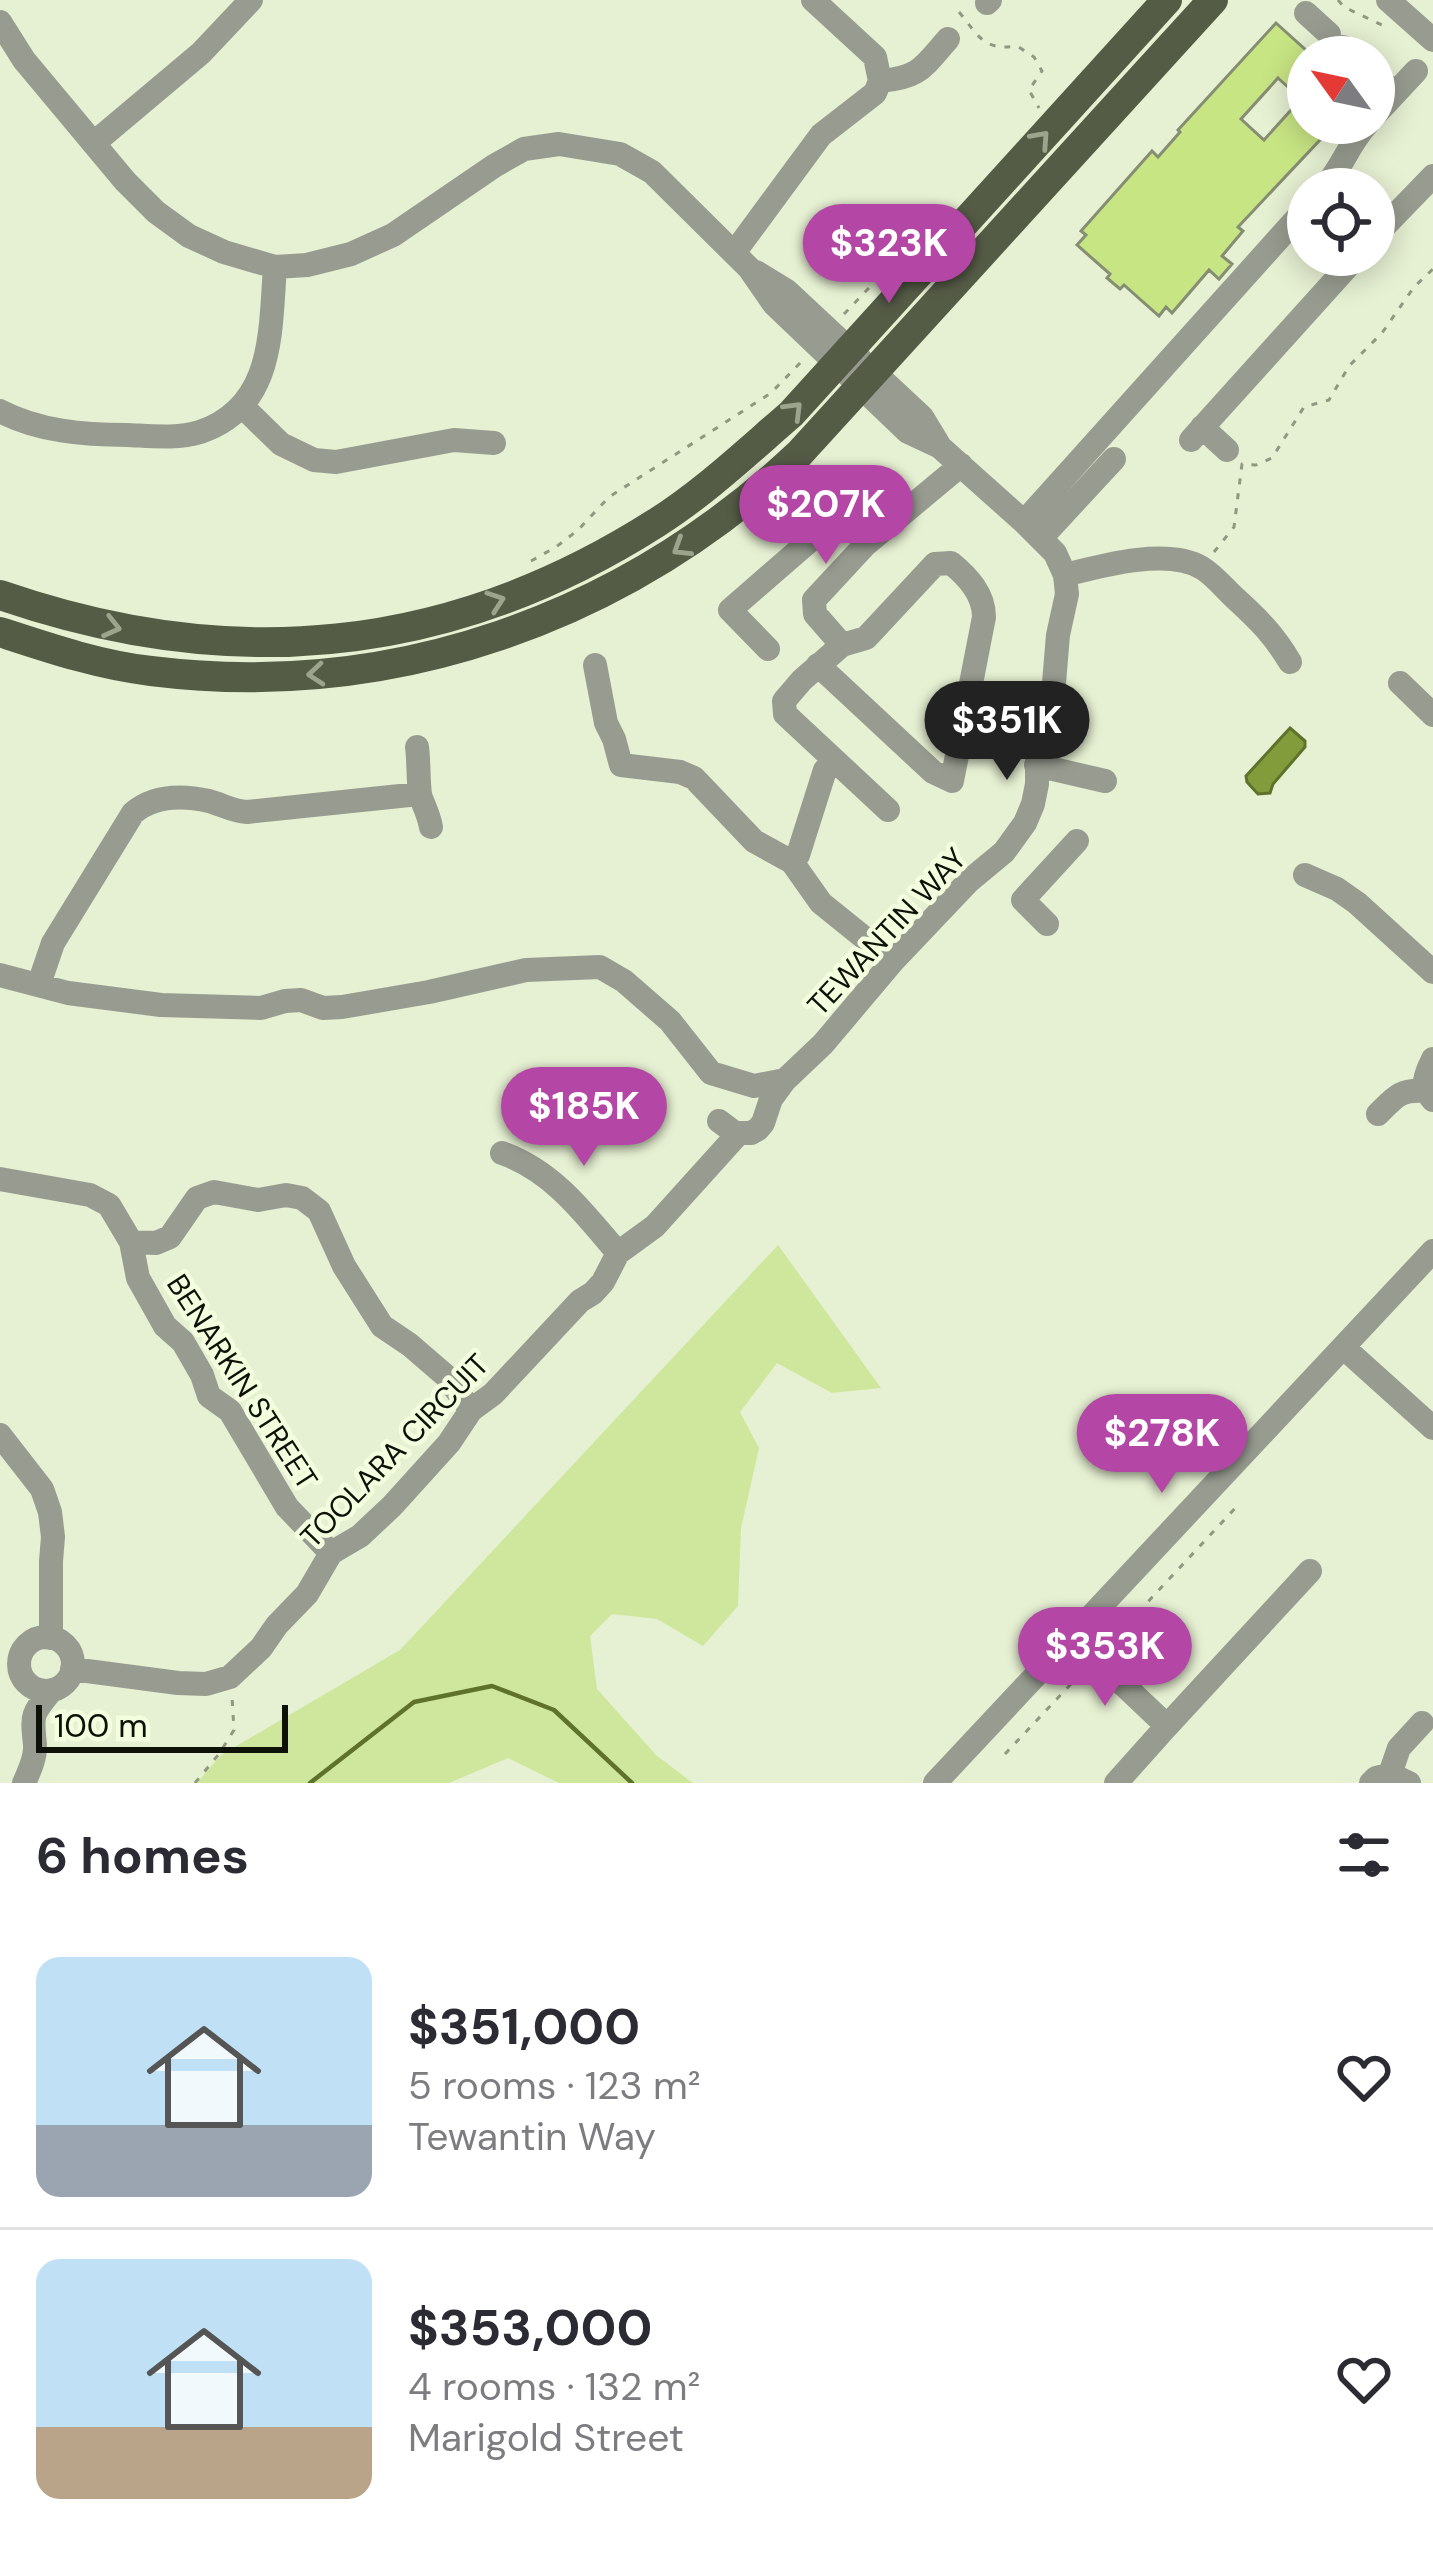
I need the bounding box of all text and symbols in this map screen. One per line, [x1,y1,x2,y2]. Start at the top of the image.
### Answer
north arrow [1287,36,1395,144]
map controls [1287,36,1395,276]
one-way arrow [1027,131,1048,152]
button: locate [1287,168,1395,276]
pin: $323K [805,204,973,306]
text: $323K [830,217,948,268]
one-way arrow [780,402,802,424]
pin: $207K [742,465,910,567]
text: $207K [766,478,886,529]
one-way arrow [672,534,694,556]
one-way arrow [484,591,505,615]
one-way arrow [102,614,122,639]
one-way arrow [306,661,325,687]
pin: $351K [923,681,1091,783]
text: $351K [952,694,1063,745]
street label: TEWANTIN WAY [799,839,975,1024]
pin: $185K [500,1067,668,1169]
text: $185K [528,1080,640,1131]
street label: BENARKIN STREET [158,1267,327,1497]
street label: TOOLARA CIRCUIT [292,1345,497,1556]
pin: $278K [1078,1394,1246,1496]
text: $278K [1104,1407,1220,1458]
pin: $353K [1021,1607,1189,1709]
text: $353K [1045,1620,1165,1671]
scale bar [36,1699,288,1752]
text: 100 m [54,1704,148,1747]
text: 6 homes [36,1822,249,1889]
icon: filters [1331,1822,1397,1888]
text: $351,000 [408,1993,640,2060]
icon: home [132,2005,276,2149]
icon: heart [1331,2044,1397,2110]
text: 5 rooms · 123 m² [408,2060,701,2111]
text: Tewantin Way [408,2111,656,2162]
text: $353,000 [408,2294,652,2361]
icon: home [132,2307,276,2451]
icon: heart [1331,2346,1397,2412]
text: 4 rooms · 132 m² [408,2361,700,2412]
text: Marigold Street [408,2412,684,2463]

